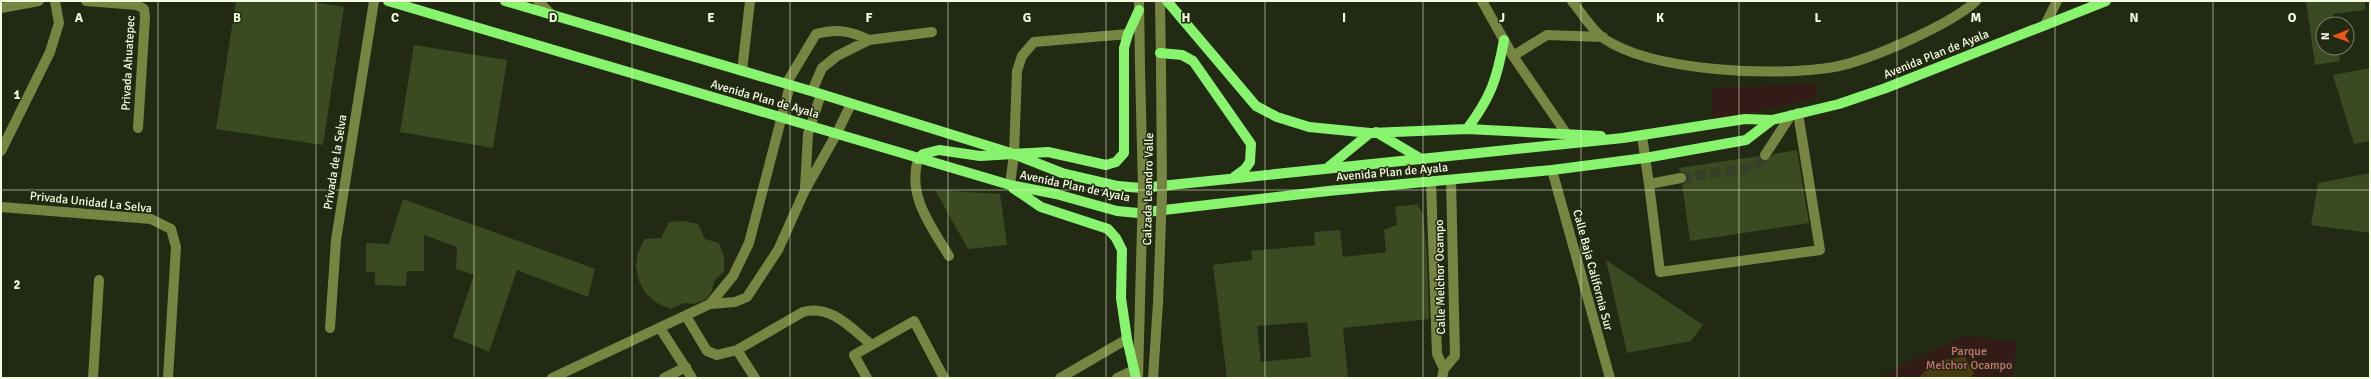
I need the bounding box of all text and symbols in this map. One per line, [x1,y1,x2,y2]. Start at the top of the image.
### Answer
text: A [75,10,84,26]
text: B [233,10,241,26]
text: C [391,10,399,26]
text: D [549,10,558,26]
text: E [707,10,715,26]
text: F [866,10,873,26]
text: G [1023,10,1031,26]
text: H [1182,10,1190,26]
text: I [1342,10,1346,26]
text: J [1499,10,1505,26]
text: K [1656,10,1664,26]
text: L [1815,10,1822,26]
text: M [1971,10,1982,26]
text: N [2129,10,2139,26]
text: O [2288,10,2297,26]
street label: Privada Ahuatepec [119,15,139,111]
north arrow [2315,16,2355,56]
street label: Avenida Plan de Ayala [1881,26,1991,82]
text: N [2319,32,2332,40]
street label: Avenida Plan de Ayala [709,77,821,122]
text: 1 [13,87,21,103]
street label: Privada de la Selva [321,114,350,211]
street label: Calzada Leandro Valle [1140,132,1157,246]
street label: Avenida Plan de Ayala [1335,160,1449,185]
street label: Avenida Plan de Ayala [1018,167,1131,206]
street label: Privada Unidad La Selva [29,189,153,216]
street label: Calle Baja California Sur [1569,208,1616,333]
street label: Calle Melchor Ocampo [1432,219,1449,335]
text: 2 [13,277,21,293]
park label: Parque Melchor Ocampo [1926,344,2012,373]

